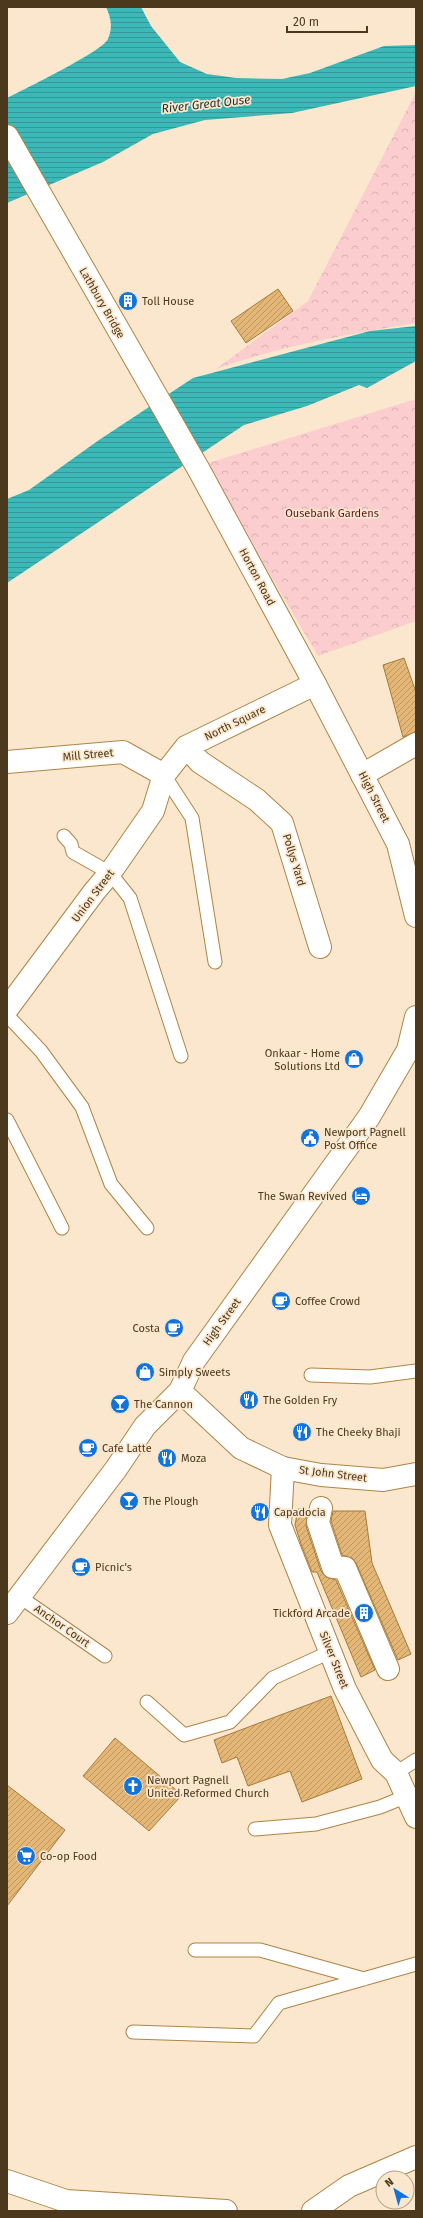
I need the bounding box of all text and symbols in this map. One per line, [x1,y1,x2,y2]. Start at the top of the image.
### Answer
scale bar [287,8,367,34]
text: 20 m [293,15,319,29]
water label: River Great Ouse [161,92,251,116]
street label: Lathbury Bridge [77,265,127,341]
building icon: Toll House [117,290,139,312]
place label: Toll House [142,295,194,308]
park label: Ousebank Gardens [285,507,379,520]
street label: Horton Road [236,546,278,608]
street label: North Square [202,703,268,743]
street label: Mill Street [62,746,114,764]
street label: High Street [356,769,392,825]
street label: Pollys Yard [280,832,308,888]
street label: Union Street [69,867,117,925]
place label: Onkaar - Home Solutions Ltd [265,1047,340,1073]
shop icon: Onkaar - Home Solutions Ltd [343,1048,365,1070]
place label: Newport Pagnell Post Office [324,1126,406,1152]
public building icon: Newport Pagnell Post Office [299,1127,321,1149]
hotel icon: The Swan Revived [350,1185,372,1207]
place label: The Swan Revived [258,1190,347,1203]
cafe icon: Coffee Crowd [270,1290,292,1312]
place label: Coffee Crowd [295,1295,360,1308]
street label: High Street [200,1296,244,1348]
cafe icon: Costa [163,1317,185,1339]
place label: Costa [133,1322,160,1335]
shop icon: Simply Sweets [134,1361,156,1383]
place label: Simply Sweets [159,1366,230,1379]
restaurant icon: The Golden Fry [238,1389,260,1411]
bar icon: The Cannon [109,1393,131,1415]
place label: The Golden Fry [263,1394,338,1407]
place label: The Cannon [134,1398,193,1411]
restaurant icon: The Cheeky Bhaji [291,1421,313,1443]
place label: The Cheeky Bhaji [316,1426,401,1439]
cafe icon: Cafe Latte [77,1437,99,1459]
place label: Cafe Latte [102,1442,152,1455]
restaurant icon: Moza [156,1447,178,1469]
place label: Moza [181,1452,207,1465]
street label: St John Street [298,1463,368,1485]
bar icon: The Plough [118,1490,140,1512]
place label: The Plough [143,1495,198,1508]
restaurant icon: Capadocia [249,1501,271,1523]
place label: Capadocia [274,1506,326,1519]
cafe icon: Picnic's [70,1556,92,1578]
place label: Picnic's [95,1561,132,1574]
street label: Anchor Court [32,1602,92,1650]
building icon: Tickford Arcade [353,1602,375,1624]
place label: Tickford Arcade [273,1607,350,1620]
street label: Silver Street [317,1629,351,1691]
place label: Newport Pagnell United Reformed Church [147,1774,269,1800]
church icon: Newport Pagnell United Reformed Church [122,1775,144,1797]
supermarket icon: Co-op Food [15,1845,37,1867]
place label: Co-op Food [40,1850,97,1863]
north arrow [375,2170,415,2210]
text: N [382,2175,396,2190]

